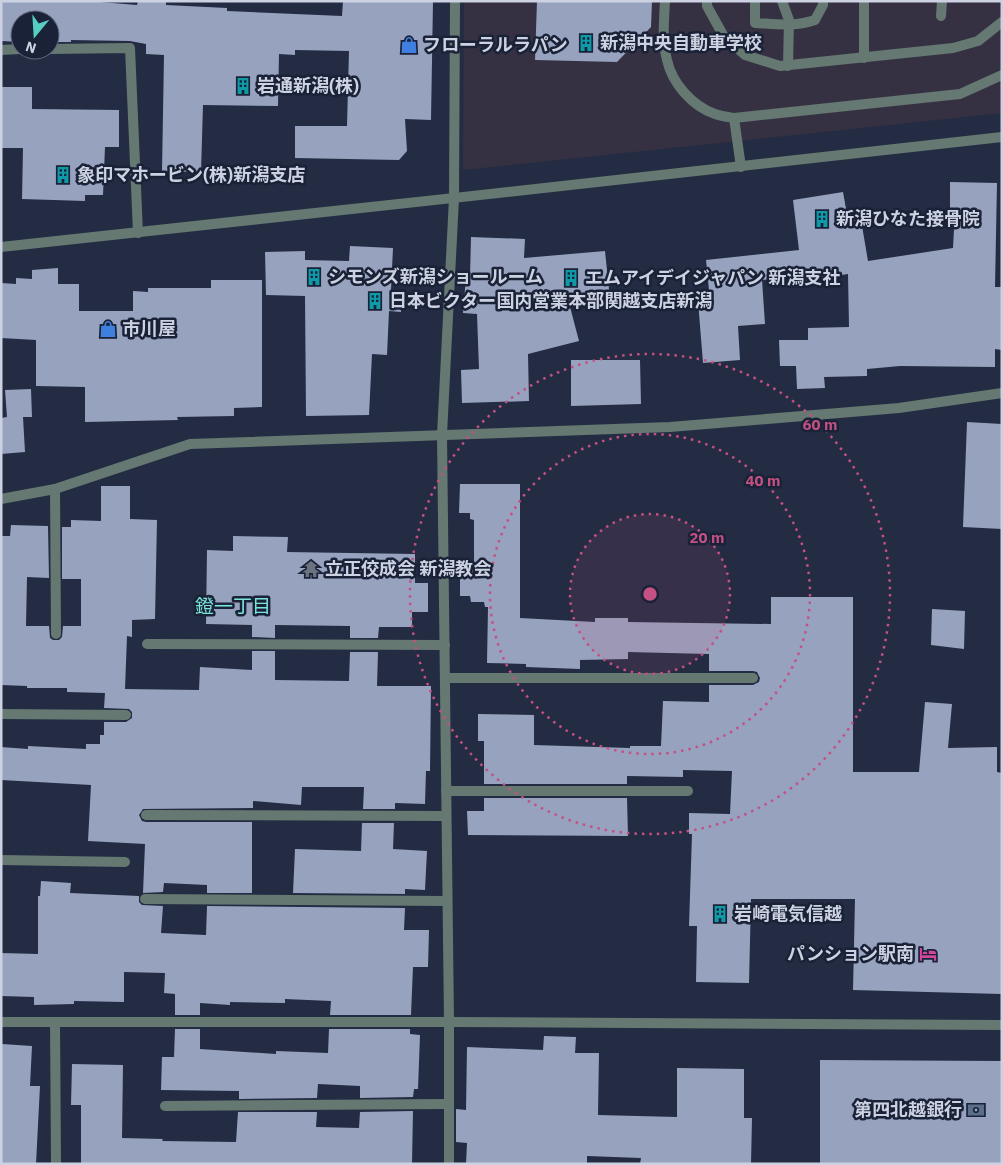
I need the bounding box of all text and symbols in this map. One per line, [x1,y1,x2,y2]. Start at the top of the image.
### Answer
north arrow [10,10,60,60]
place label: 新潟中央自動車学校 [600,31,762,54]
place label: フローラルラパン [423,33,568,56]
building icon: 新潟中央自動車学校 [576,33,596,53]
shop icon: フローラルラパン [399,35,419,55]
text: N [23,37,39,57]
place label: 岩通新潟(株) [257,74,359,97]
building icon: 岩通新潟(株) [233,76,253,96]
place label: 象印マホービン(株)新潟支店 [77,163,305,186]
building icon: 象印マホービン(株)新潟支店 [53,165,73,185]
place label: 新潟ひなた接骨院 [836,207,980,230]
building icon: 新潟ひなた接骨院 [812,209,832,229]
place label: シモンズ新潟ショールーム [328,265,543,288]
place label: エムアイデイジャパン 新潟支社 [585,266,840,289]
building icon: シモンズ新潟ショールーム [304,267,324,287]
building icon: エムアイデイジャパン 新潟支社 [561,268,581,288]
place label: 日本ビクター国内営業本部関越支店新潟 [389,289,712,312]
building icon: 日本ビクター国内営業本部関越支店新潟 [365,291,385,311]
place label: 市川屋 [122,317,176,340]
shop icon: 市川屋 [98,319,118,339]
text: 60 m [803,415,837,434]
text: 40 m [746,471,780,490]
text: 20 m [690,528,724,547]
place label: 立正佼成会 新潟教会 [325,557,491,580]
temple icon: 立正佼成会 新潟教会 [301,559,321,579]
centre of rings [641,585,659,603]
district label: 鐙一丁目 [195,594,271,618]
place label: 岩崎電気信越 [734,902,842,925]
building icon: 岩崎電気信越 [710,904,730,924]
place label: パンション駅南 [787,942,914,965]
hotel icon: パンション駅南 [918,944,938,964]
place label: 第四北越銀行 [854,1098,962,1121]
bank icon: 第四北越銀行 [966,1100,986,1120]

